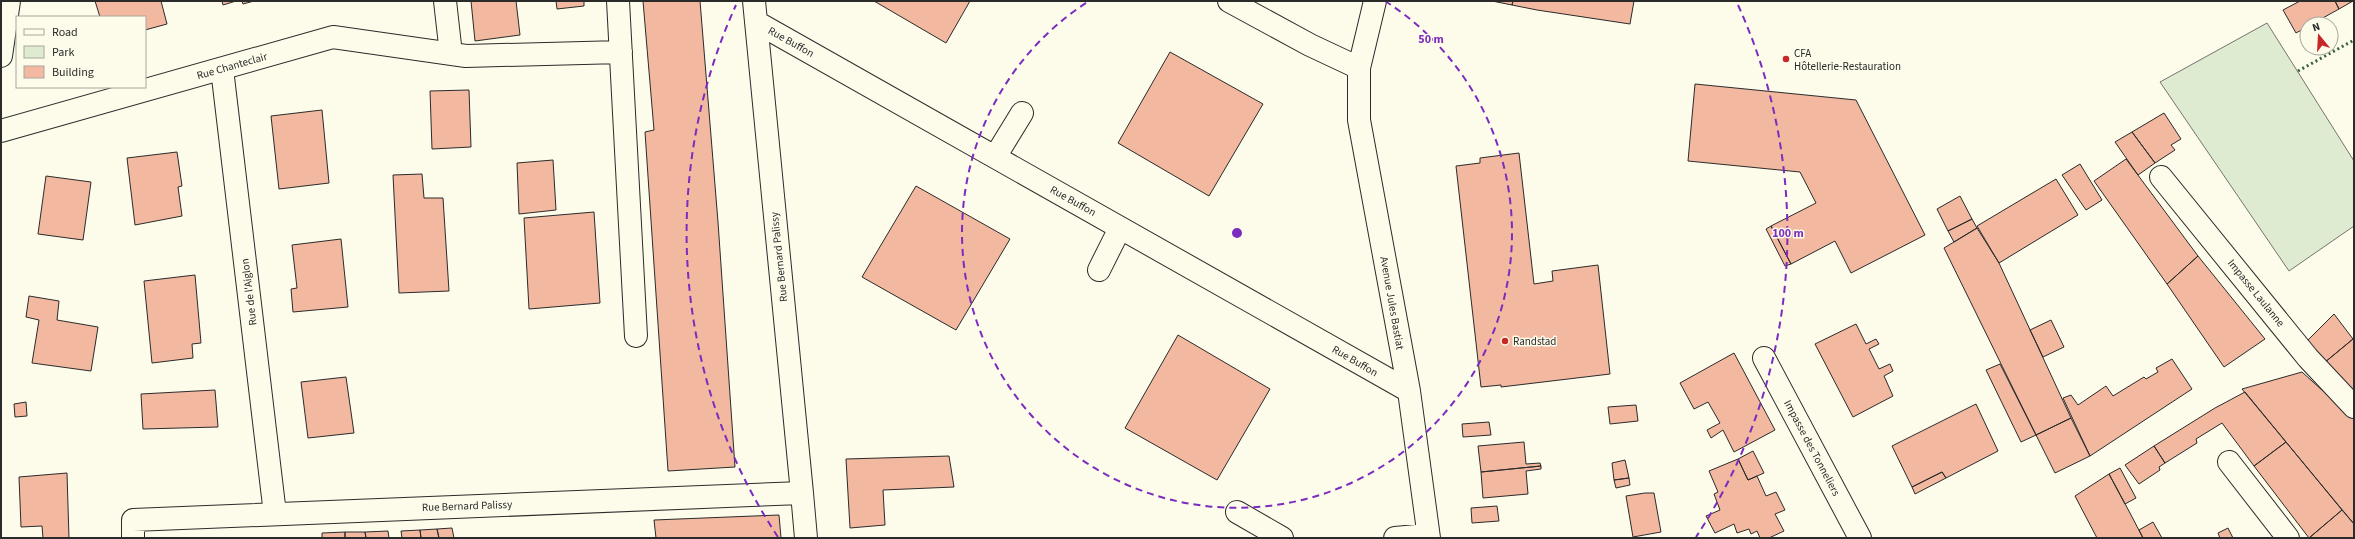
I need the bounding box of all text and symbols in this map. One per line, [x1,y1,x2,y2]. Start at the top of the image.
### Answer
legend [16,16,146,88]
north arrow [2299,16,2339,56]
text: N [2310,19,2322,35]
street label: Rue Buffon [765,23,817,61]
text: Road [52,24,78,41]
text: 50 m [1418,31,1444,48]
text: Park [52,44,74,61]
place label: CFA Hôtellerie-Restauration [1794,46,1901,74]
street label: Rue Chanteclair [195,49,269,83]
marker: CFA Hôtellerie-Restauration [1781,54,1791,64]
text: Building [52,64,94,81]
street label: Rue Buffon [1047,182,1099,220]
street label: Rue Bernard Palissy [767,211,791,303]
text: 100 m [1772,225,1804,242]
centre of rings [1230,226,1244,240]
street label: Avenue Jules Bastiat [1376,255,1408,351]
street label: Impasse Laulanne [2224,256,2288,330]
street label: Rue de l'Aiglon [237,258,261,326]
place label: Randstad [1513,334,1556,349]
marker: Randstad [1500,336,1510,346]
street label: Rue Buffon [1329,342,1381,380]
street label: Impasse des Tonneliers [1780,397,1844,499]
street label: Rue Bernard Palissy [422,497,512,515]

